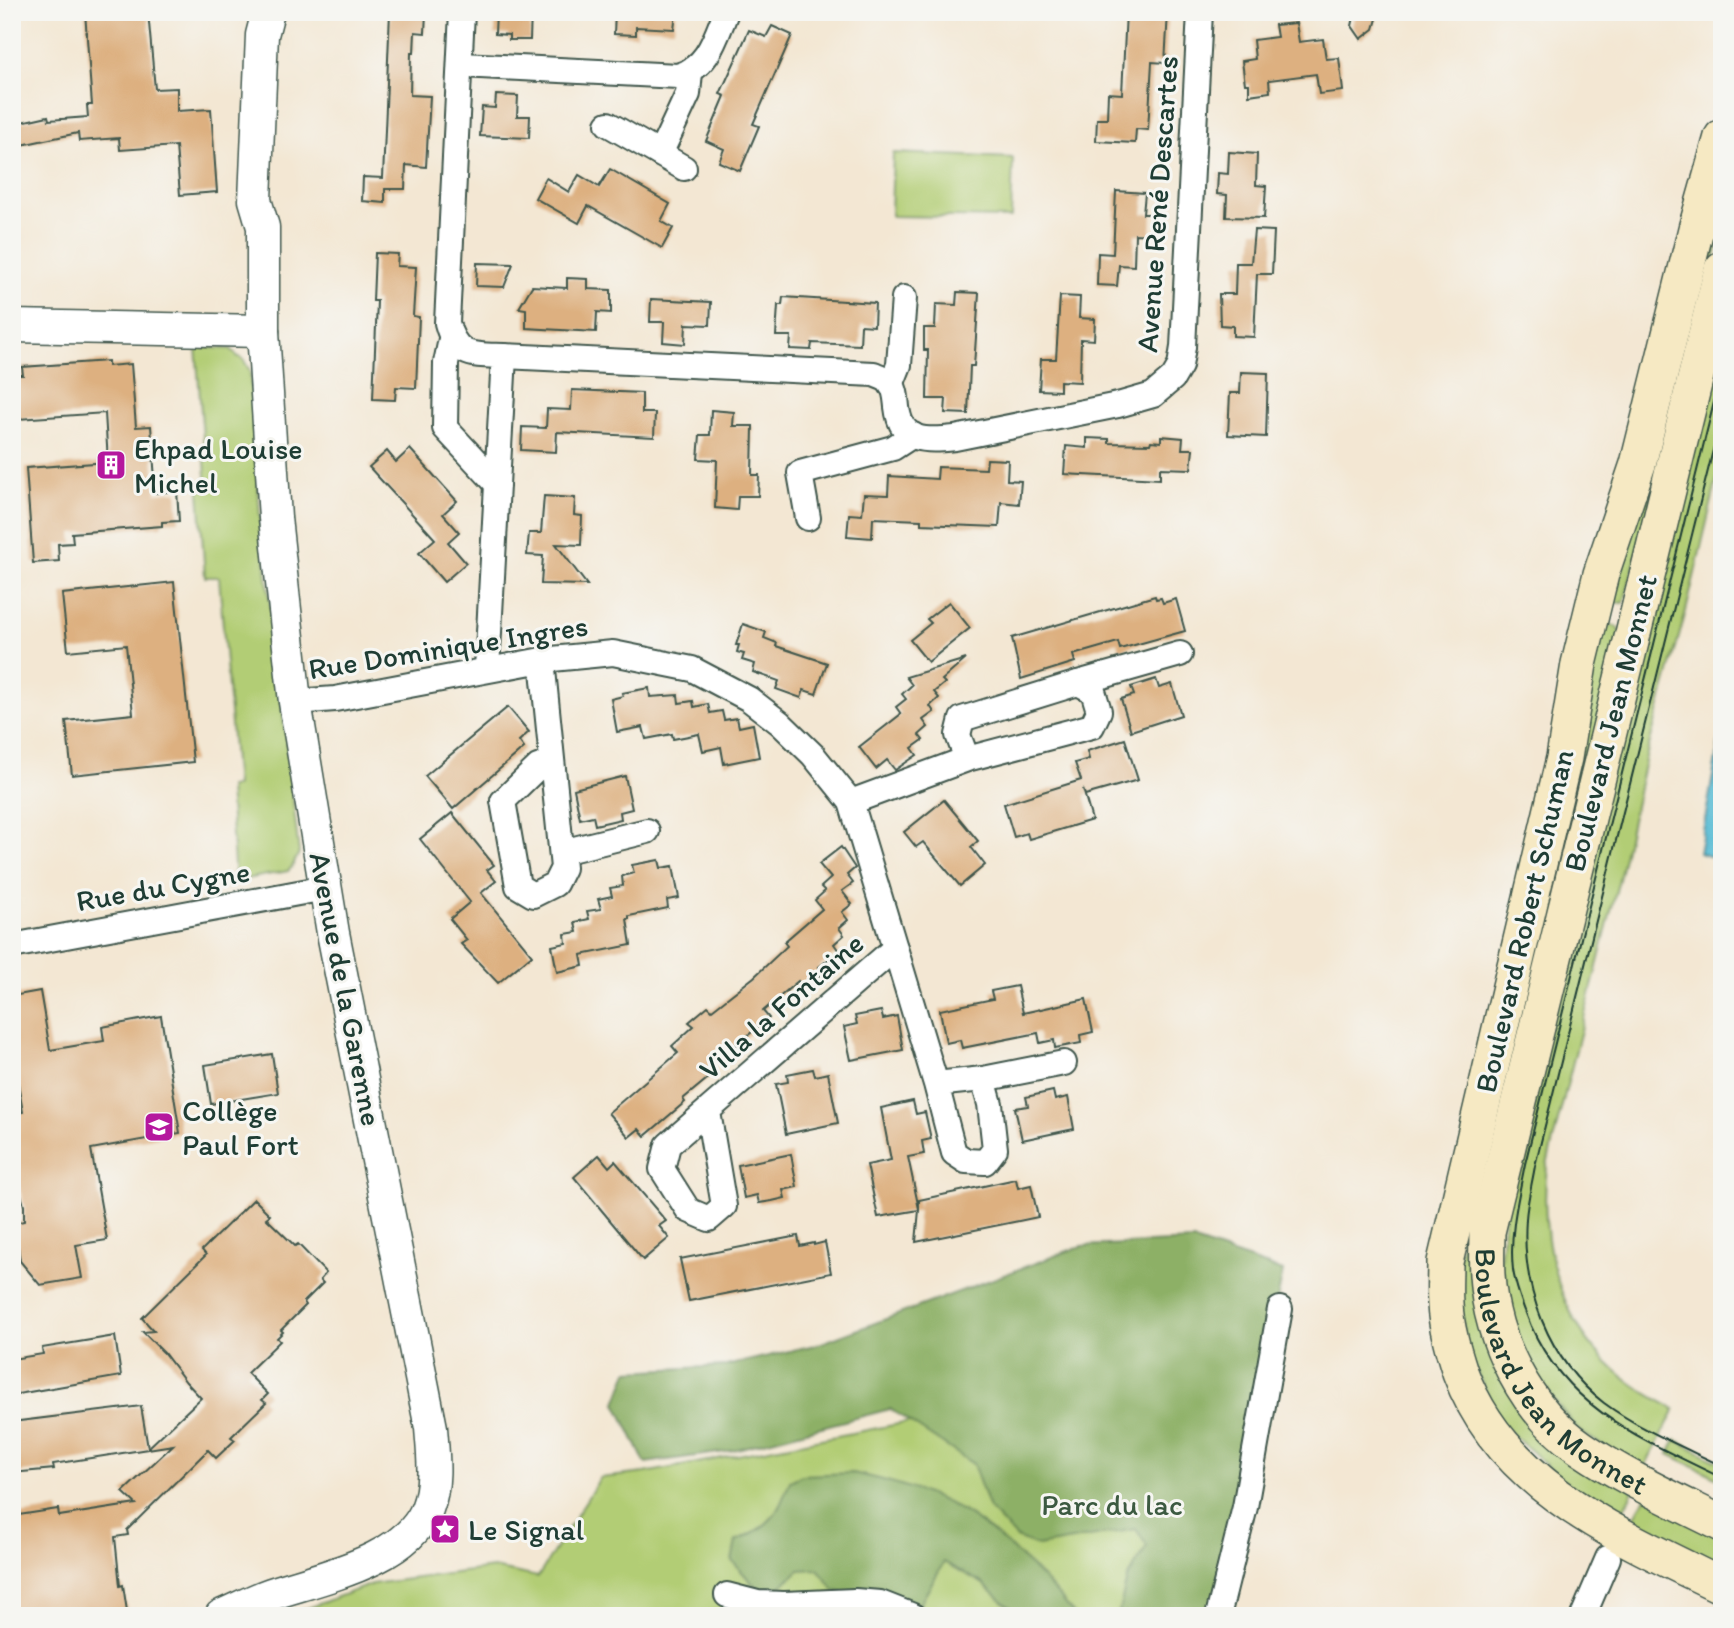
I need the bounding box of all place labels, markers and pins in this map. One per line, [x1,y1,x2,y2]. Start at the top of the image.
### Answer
place label: Ehpad Louise Michel [134,430,303,501]
building icon: Ehpad Louise Michel [94,448,128,482]
place label: Collège Paul Fort [182,1092,299,1163]
school or university icon: Collège Paul Fort [142,1110,176,1144]
place label: Le Signal [468,1511,585,1548]
place icon: Le Signal [428,1512,462,1546]

